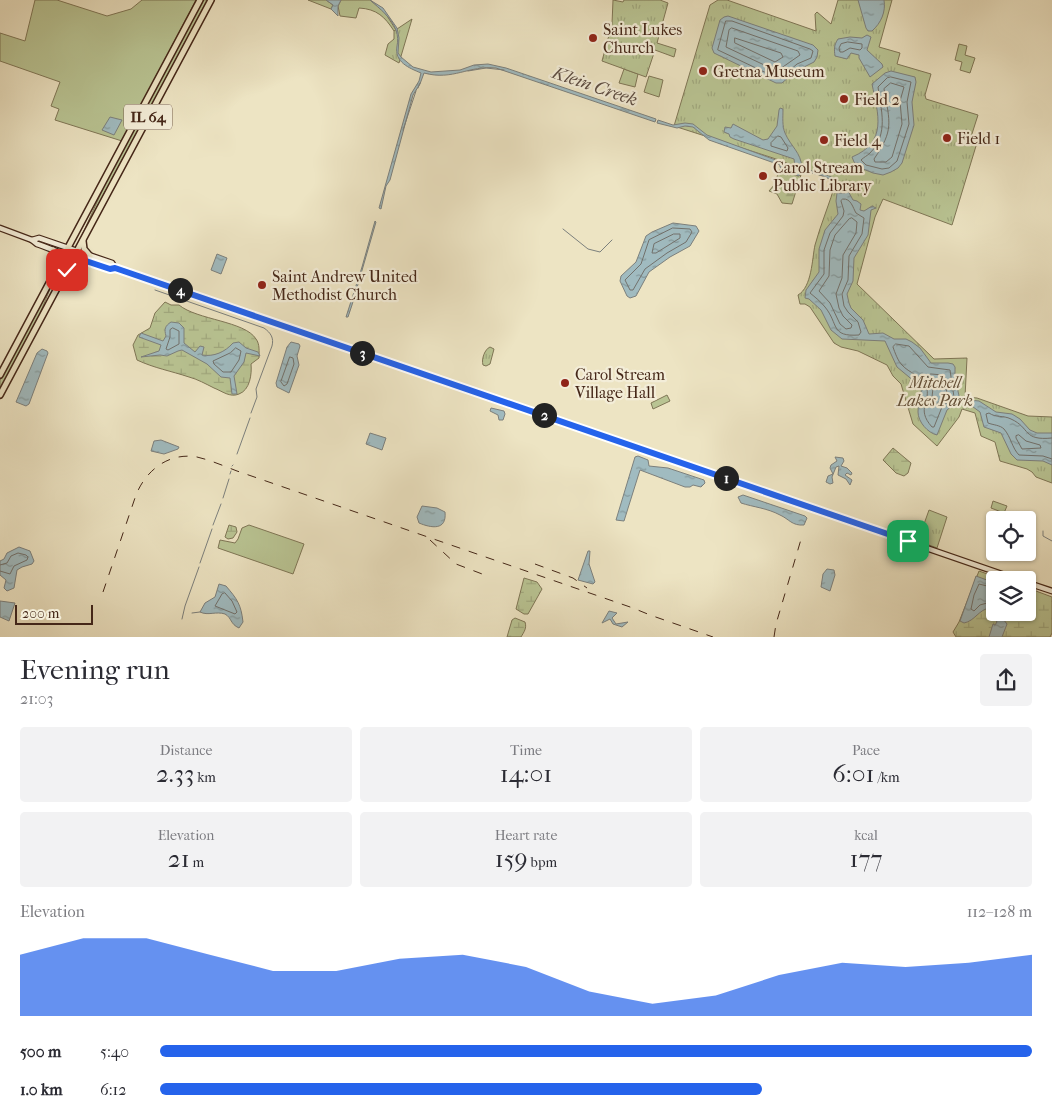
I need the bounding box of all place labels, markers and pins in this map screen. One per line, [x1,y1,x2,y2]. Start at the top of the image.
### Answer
place label: Saint Lukes Church [603,20,682,57]
marker: Saint Lukes Church [587,32,599,44]
place label: Gretna Museum [713,62,825,81]
marker: Gretna Museum [697,65,709,77]
place label: Field 2 [854,90,900,109]
marker: Field 2 [838,93,850,105]
place label: Field 1 [957,129,1000,148]
place label: Field 4 [834,131,881,150]
marker: Field 1 [941,132,953,144]
marker: Field 4 [818,134,830,146]
place label: Carol Stream Public Library [773,158,872,195]
marker: Carol Stream Public Library [757,170,769,182]
pin [46,249,88,291]
place label: Saint Andrew United Methodist Church [272,267,418,304]
pin: 4 [168,278,192,302]
marker: Saint Andrew United Methodist Church [256,279,268,291]
pin: 3 [350,340,374,366]
place label: Carol Stream Village Hall [574,365,666,402]
marker: Carol Stream Village Hall [559,377,571,389]
pin: 2 [532,402,556,428]
pin: 1 [714,466,738,490]
pin [887,520,929,562]

